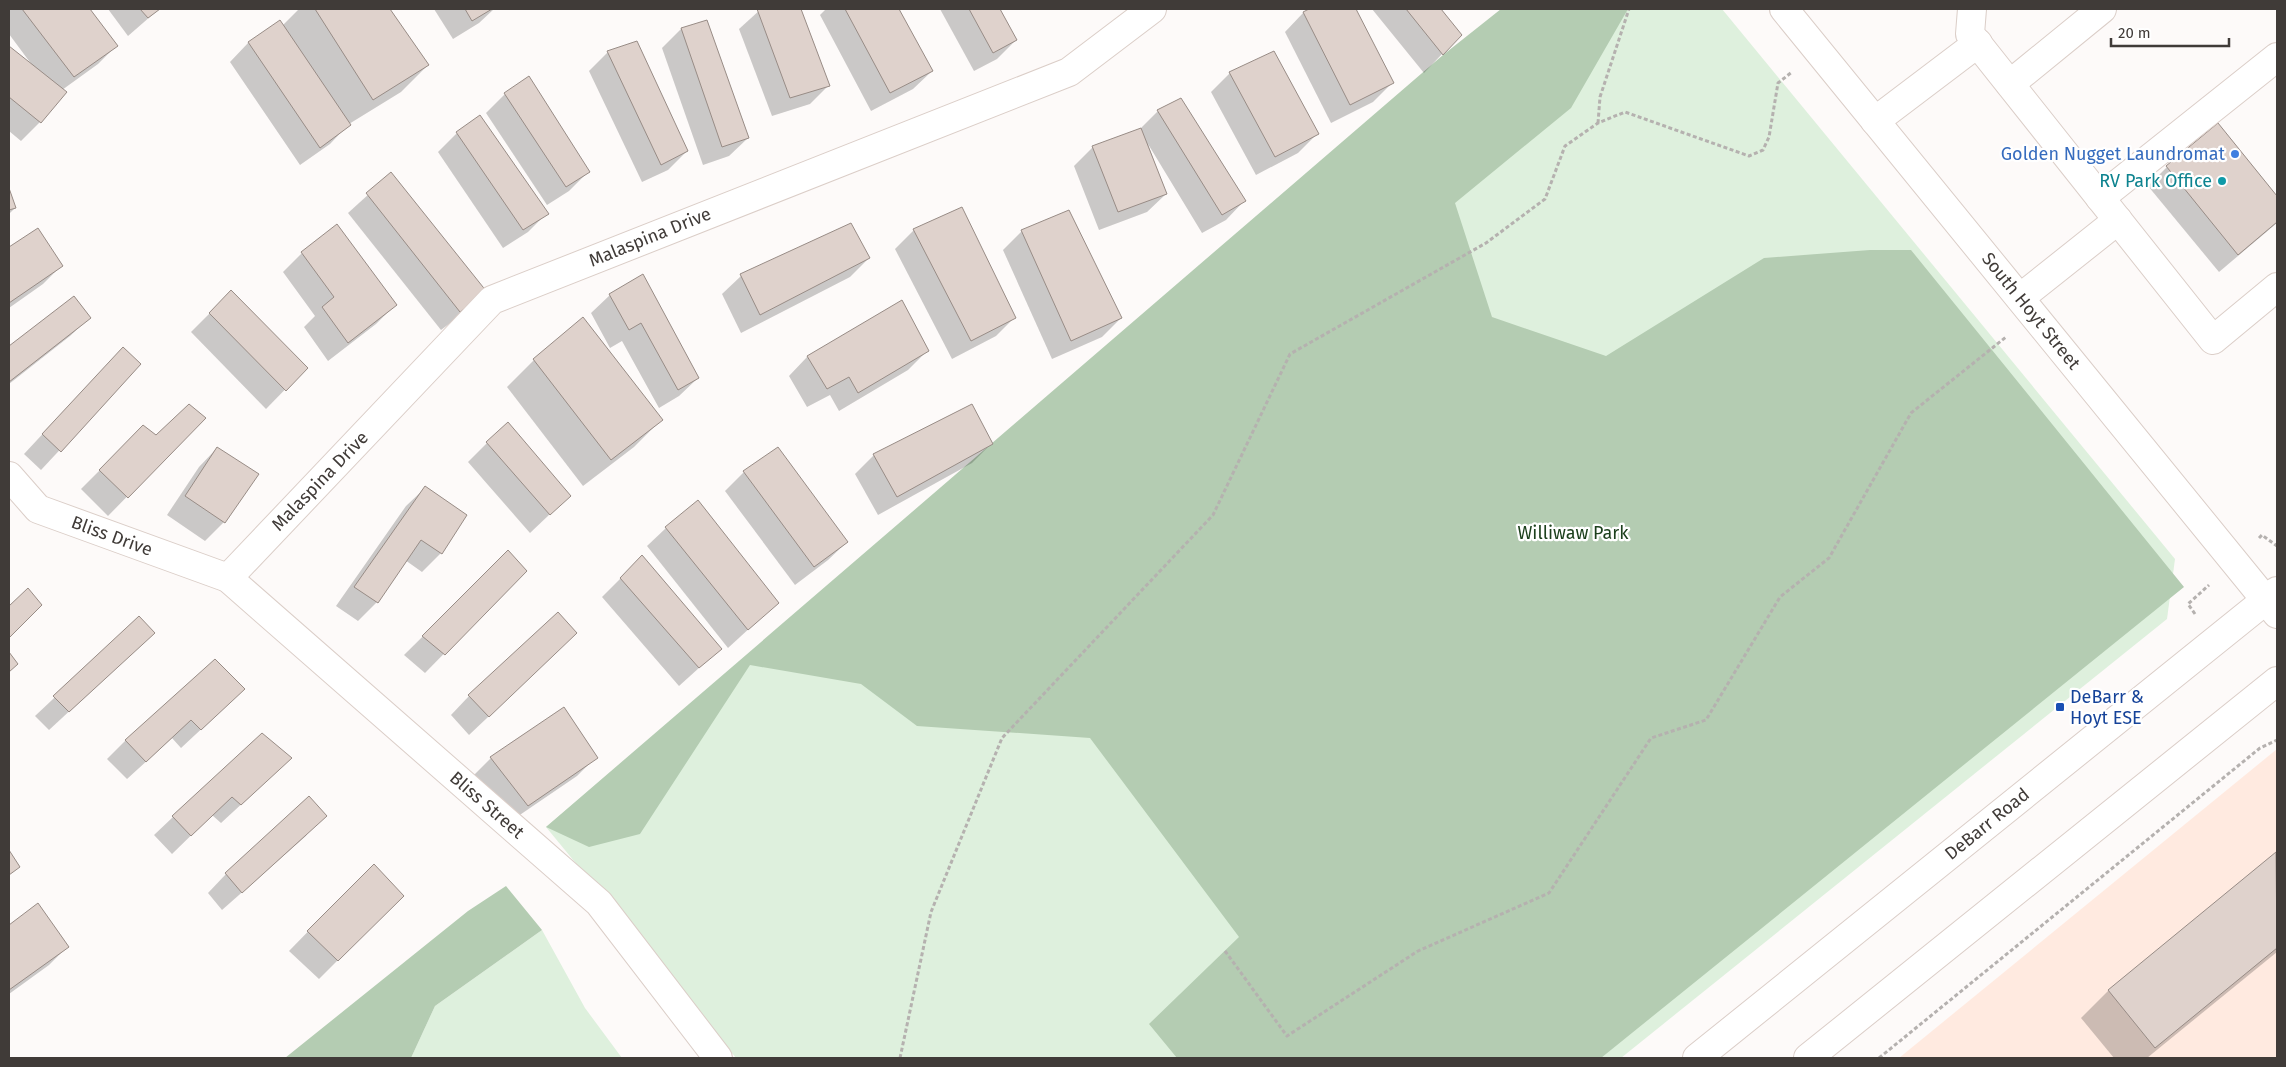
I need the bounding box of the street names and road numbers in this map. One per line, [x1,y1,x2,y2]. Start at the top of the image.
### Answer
street label: Malaspina Drive [586,202,714,272]
street label: South Hoyt Street [1977,248,2085,374]
street label: Malaspina Drive [267,427,373,535]
street label: Bliss Drive [68,511,156,561]
street label: Bliss Street [445,767,529,844]
street label: DeBarr Road [1940,783,2034,865]

